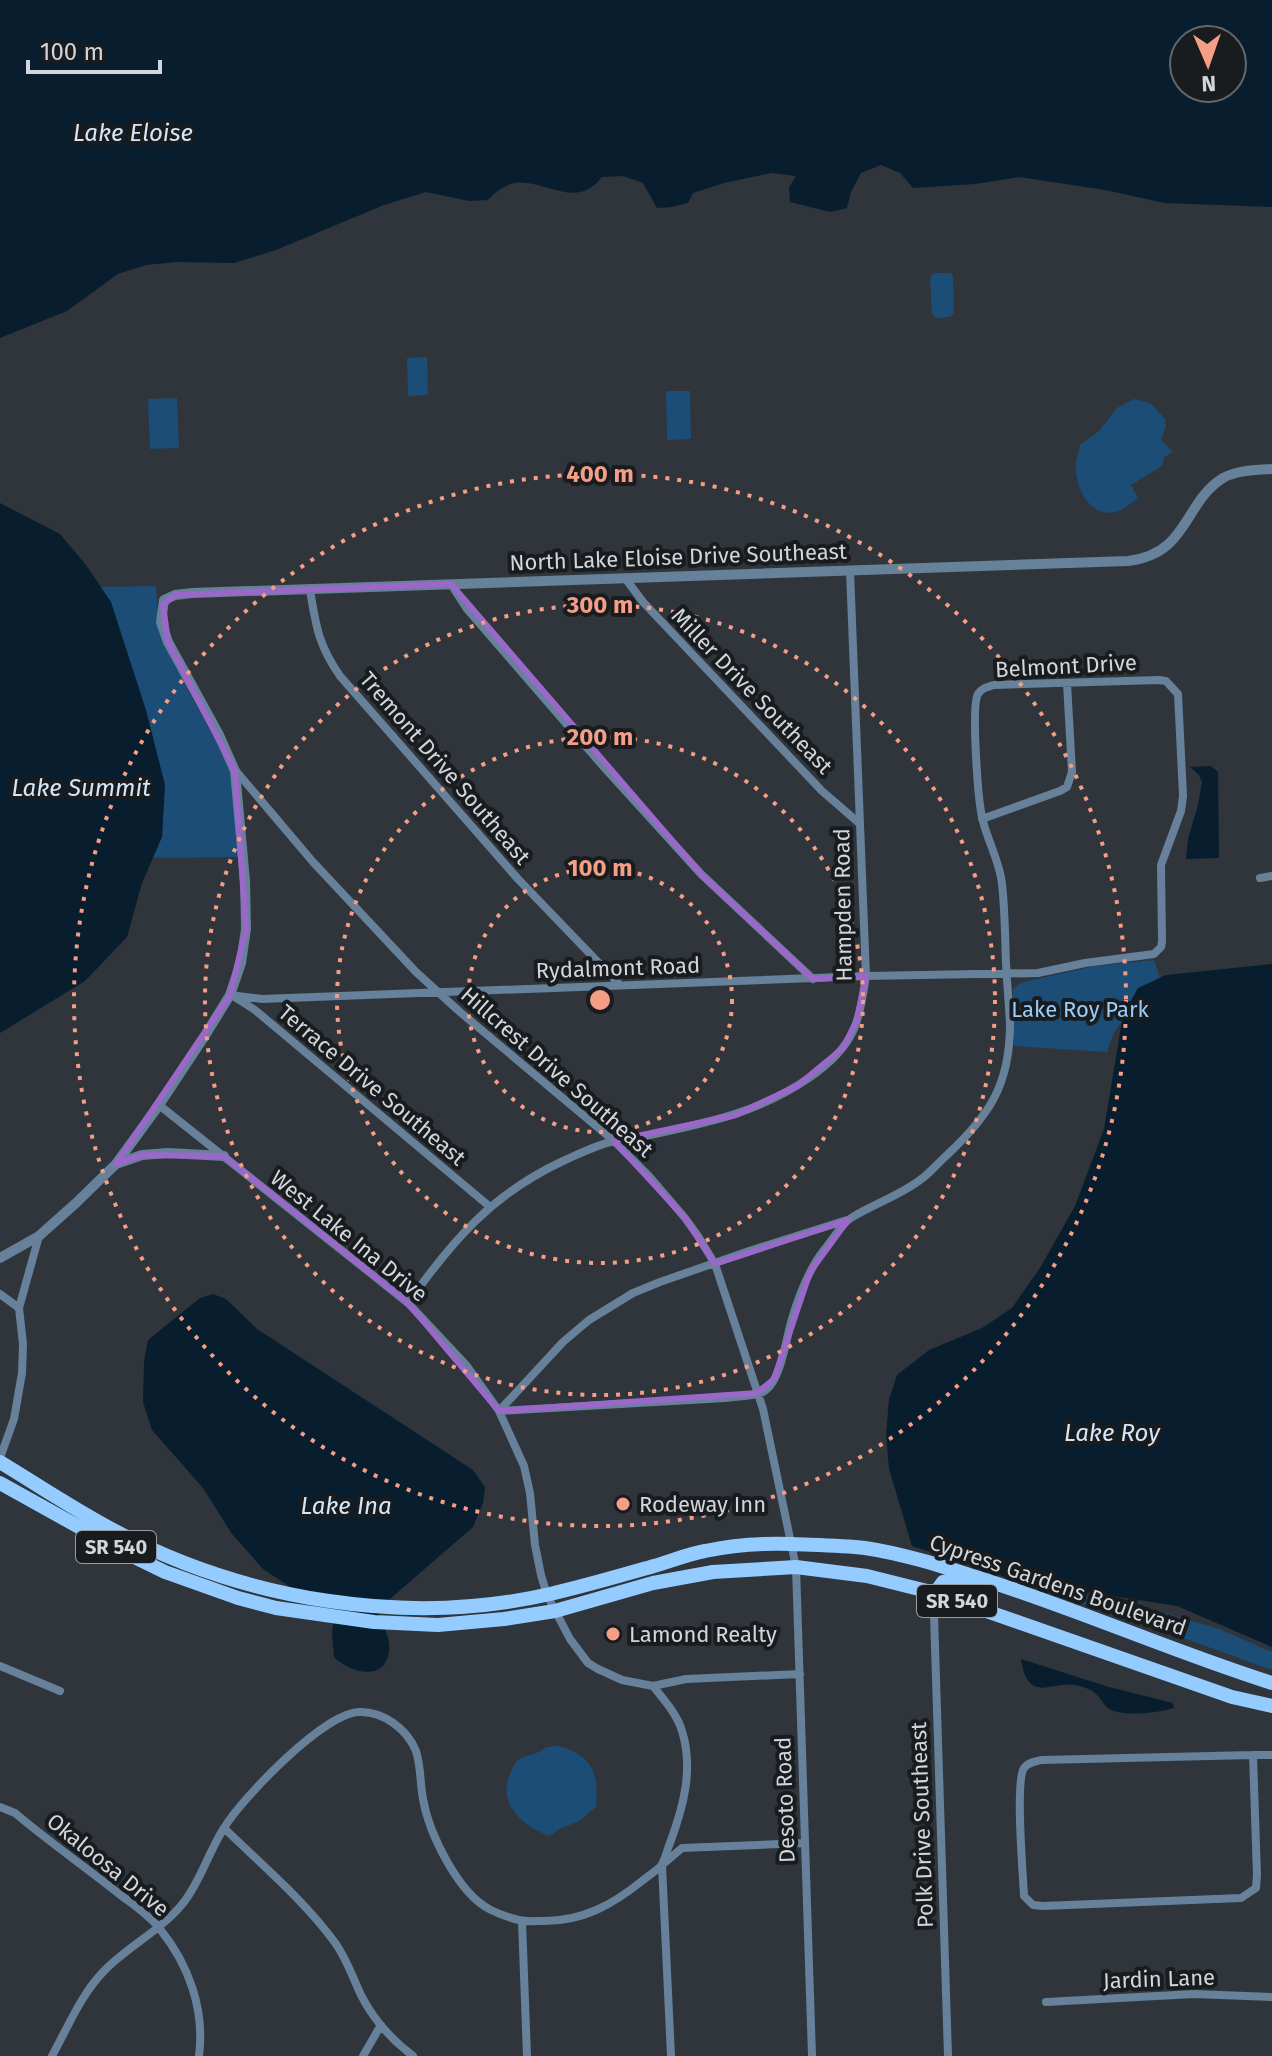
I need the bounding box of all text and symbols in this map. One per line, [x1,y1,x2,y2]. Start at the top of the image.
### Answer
scale bar [28,24,160,74]
north arrow [1168,24,1248,104]
text: 100 m [40,38,104,66]
text: N [1201,70,1216,97]
water label: Lake Eloise [73,119,193,147]
text: 400 m [566,460,634,488]
street label: North Lake Eloise Drive Southeast [509,538,847,576]
text: 300 m [566,591,633,619]
street label: Miller Drive Southeast [666,602,838,780]
street label: Belmont Drive [994,649,1138,683]
street label: Tremont Drive Southeast [354,666,536,870]
text: 200 m [567,723,633,751]
water label: Lake Summit [11,774,151,802]
street label: Hampden Road [828,828,858,982]
text: 100 m [567,854,633,882]
street label: Rydalmont Road [535,952,701,984]
street label: Hillcrest Drive Southeast [455,981,659,1163]
centre of rings [586,986,614,1014]
park label: Lake Roy Park [1011,996,1149,1023]
street label: Terrace Drive Southeast [273,999,471,1171]
street label: West Lake Ina Drive [265,1164,433,1308]
water label: Lake Roy [1064,1419,1161,1447]
place label: Rodeway Inn [639,1491,766,1518]
water label: Lake Ina [300,1492,392,1520]
marker: Rodeway Inn [614,1495,632,1513]
street label: Cypress Gardens Boulevard [926,1528,1190,1642]
road number: SR 540 [76,1531,156,1563]
road number: SR 540 [917,1585,997,1617]
place label: Lamond Realty [629,1621,777,1648]
marker: Lamond Realty [604,1625,622,1643]
street label: Polk Drive Southeast [905,1721,939,1928]
street label: Desoto Road [769,1736,801,1864]
street label: Okaloosa Drive [41,1808,175,1922]
street label: Jardin Lane [1102,1964,1216,1994]

